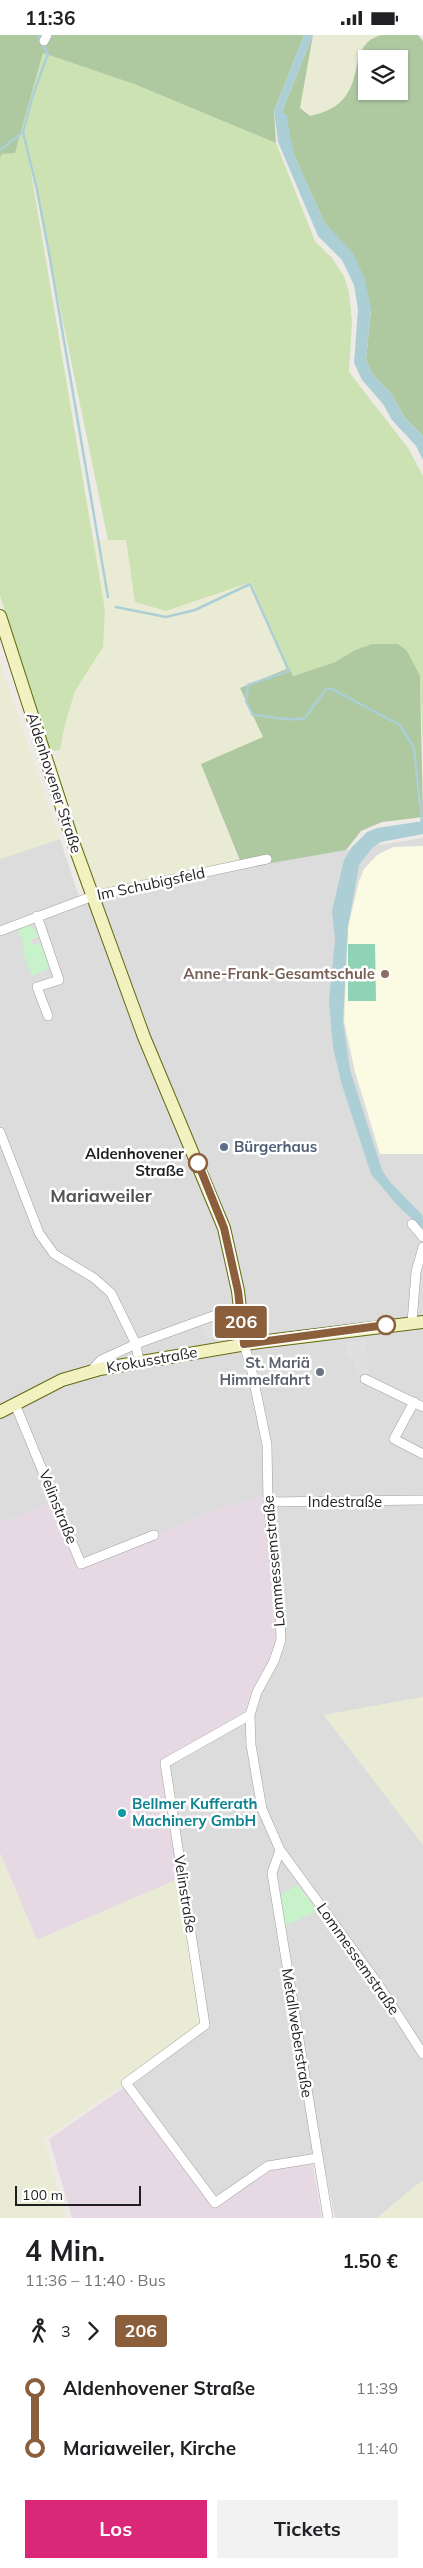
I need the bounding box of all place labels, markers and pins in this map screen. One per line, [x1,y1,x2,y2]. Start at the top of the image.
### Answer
place label: Anne-Frank-Gesamtschule [183,964,375,983]
marker: Anne-Frank-Gesamtschule [379,968,391,980]
place label: Bürgerhaus [234,1137,317,1156]
marker: Bürgerhaus [218,1141,230,1153]
place label: Aldenhovener Straße [85,1144,184,1180]
marker: Aldenhovener Straße [188,1153,208,1173]
unlabelled marker [376,1315,396,1335]
place label: St. Mariä Himmelfahrt [220,1353,310,1389]
marker: St. Mariä Himmelfahrt [314,1366,326,1378]
place label: Bellmer Kufferath Machinery GmbH [132,1794,257,1830]
marker: Bellmer Kufferath Machinery GmbH [116,1807,128,1819]

